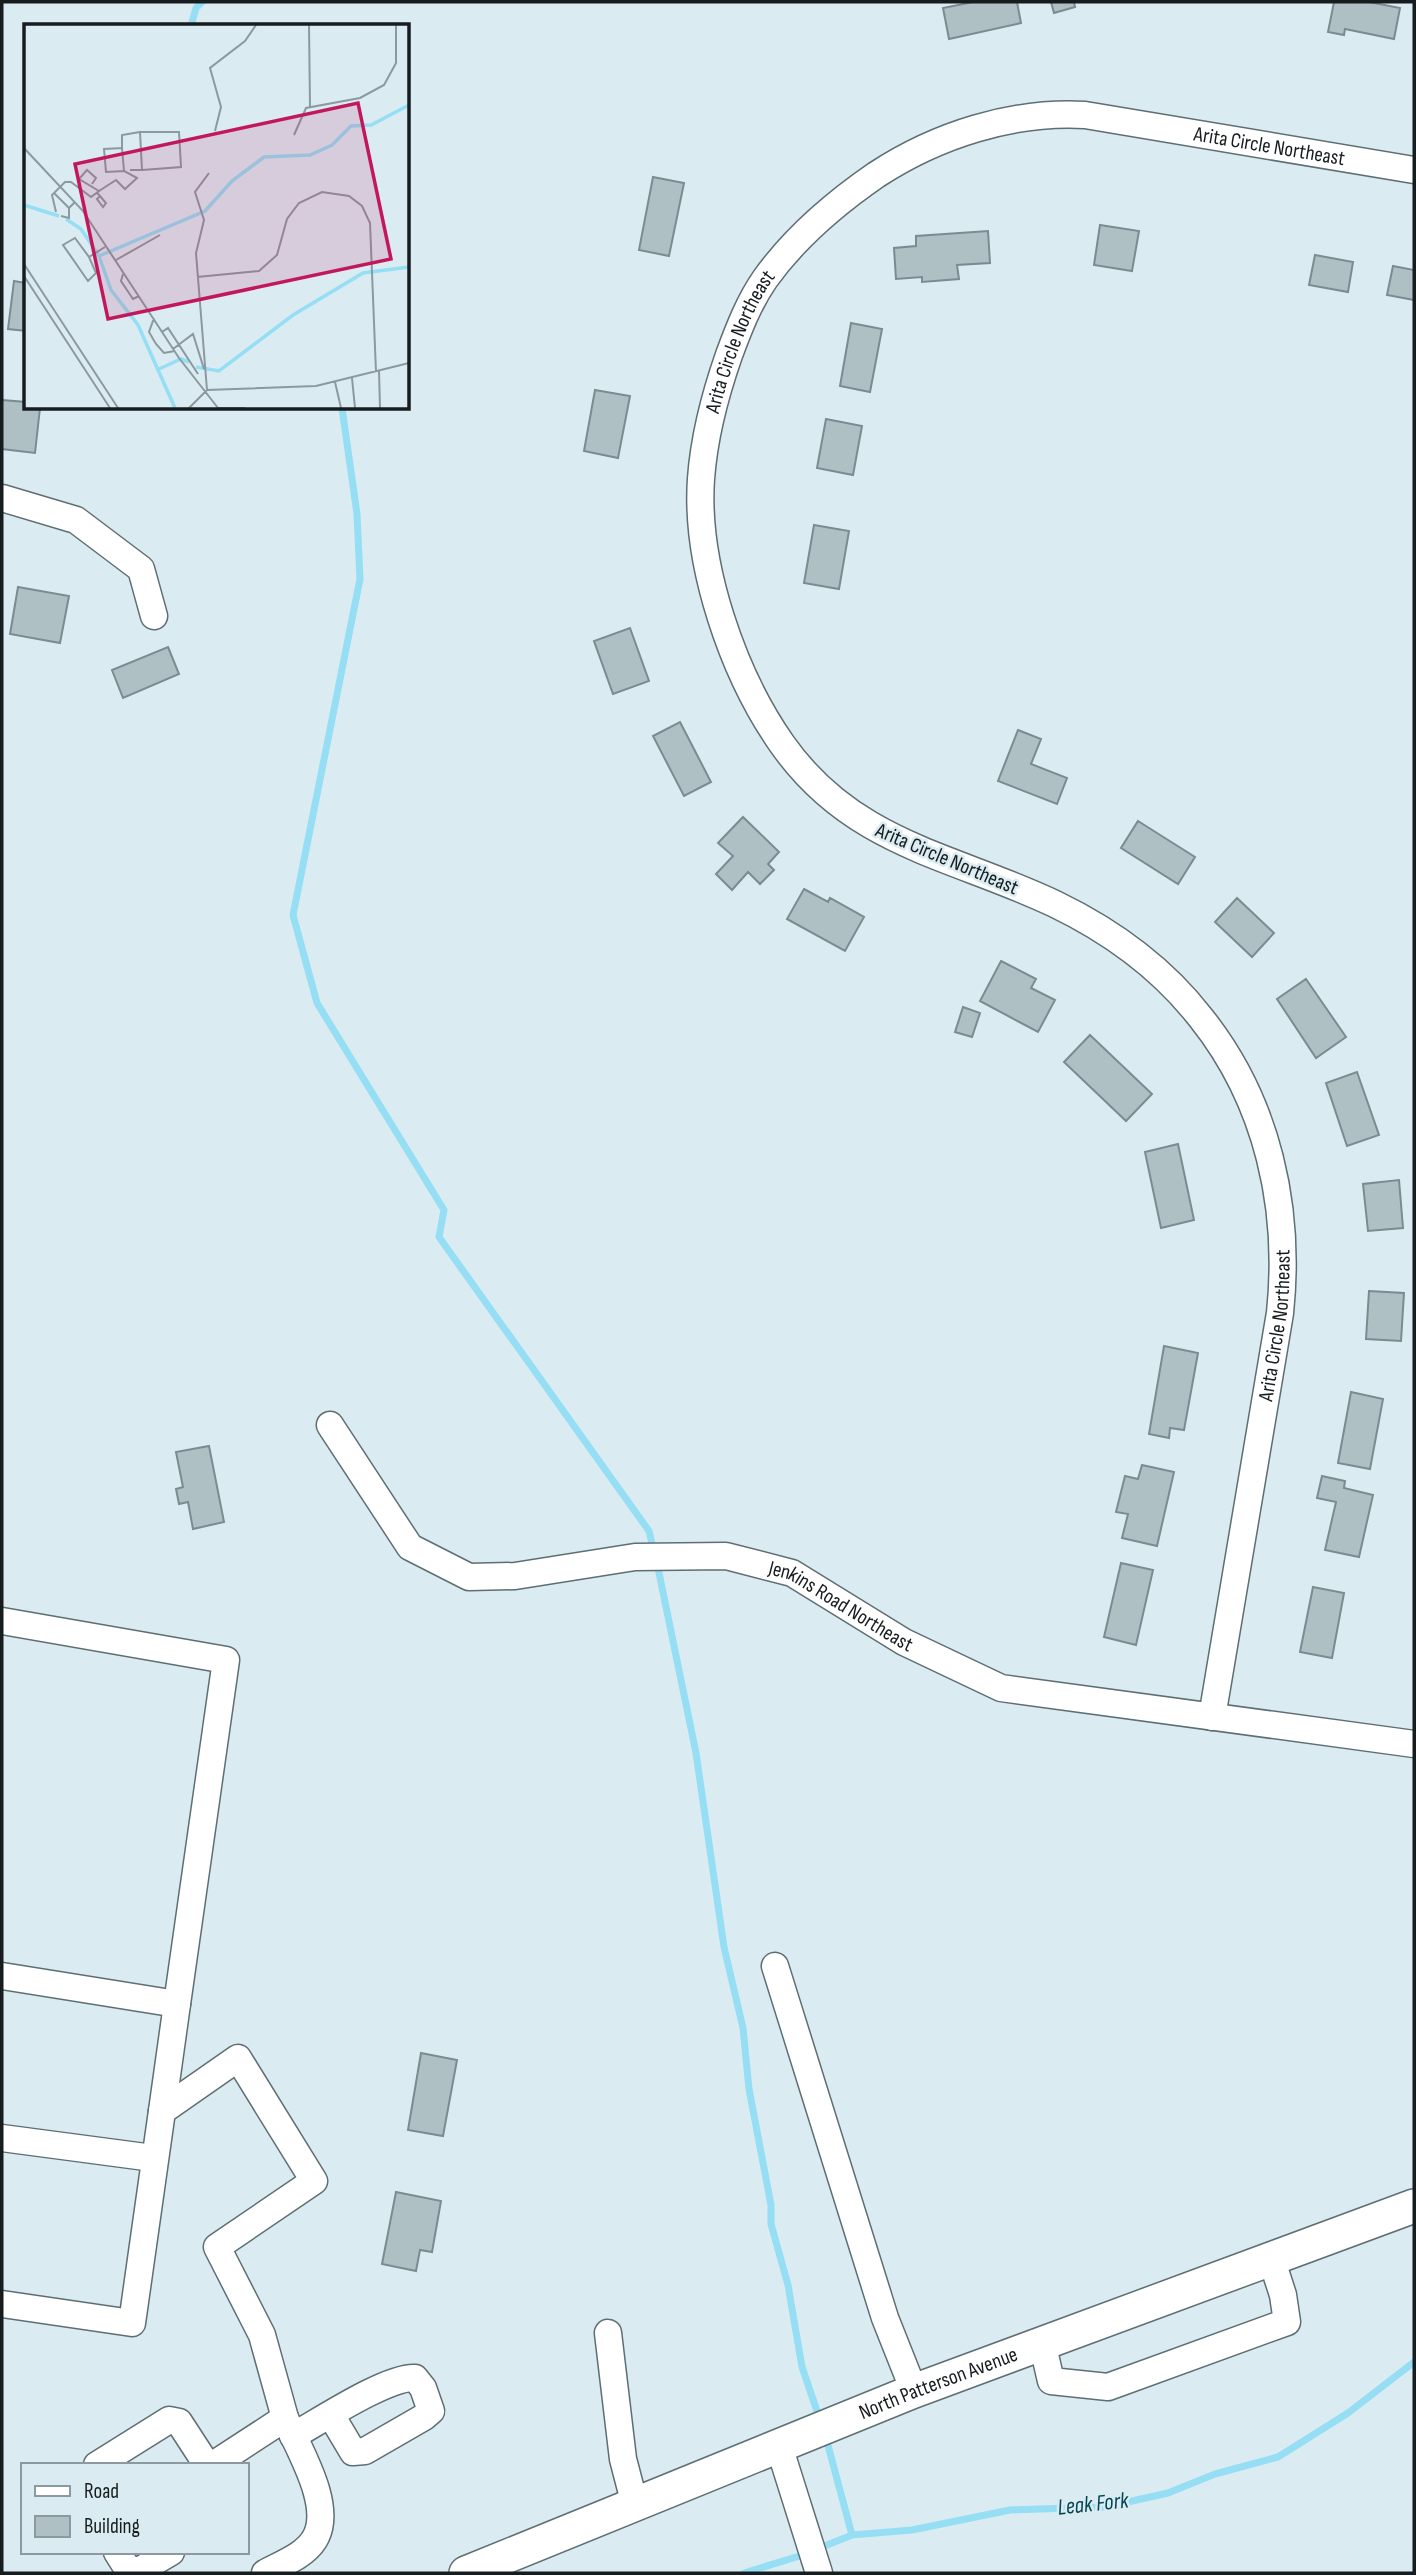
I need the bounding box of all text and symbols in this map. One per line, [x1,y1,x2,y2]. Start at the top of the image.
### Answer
inset map [24,24,410,410]
street label: Arita Circle Northeast [1191,121,1347,171]
street label: Arita Circle Northeast [699,265,780,417]
street label: Arita Circle Northeast [871,817,1022,900]
street label: Arita Circle Northeast [1253,1249,1295,1404]
street label: Jenkins Road Northeast [765,1555,917,1657]
street label: North Patterson Avenue [855,2341,1021,2425]
legend [21,2463,248,2554]
text: Road [84,2479,119,2504]
water label: Leak Fork [1056,2486,1131,2522]
text: Building [84,2514,140,2539]

